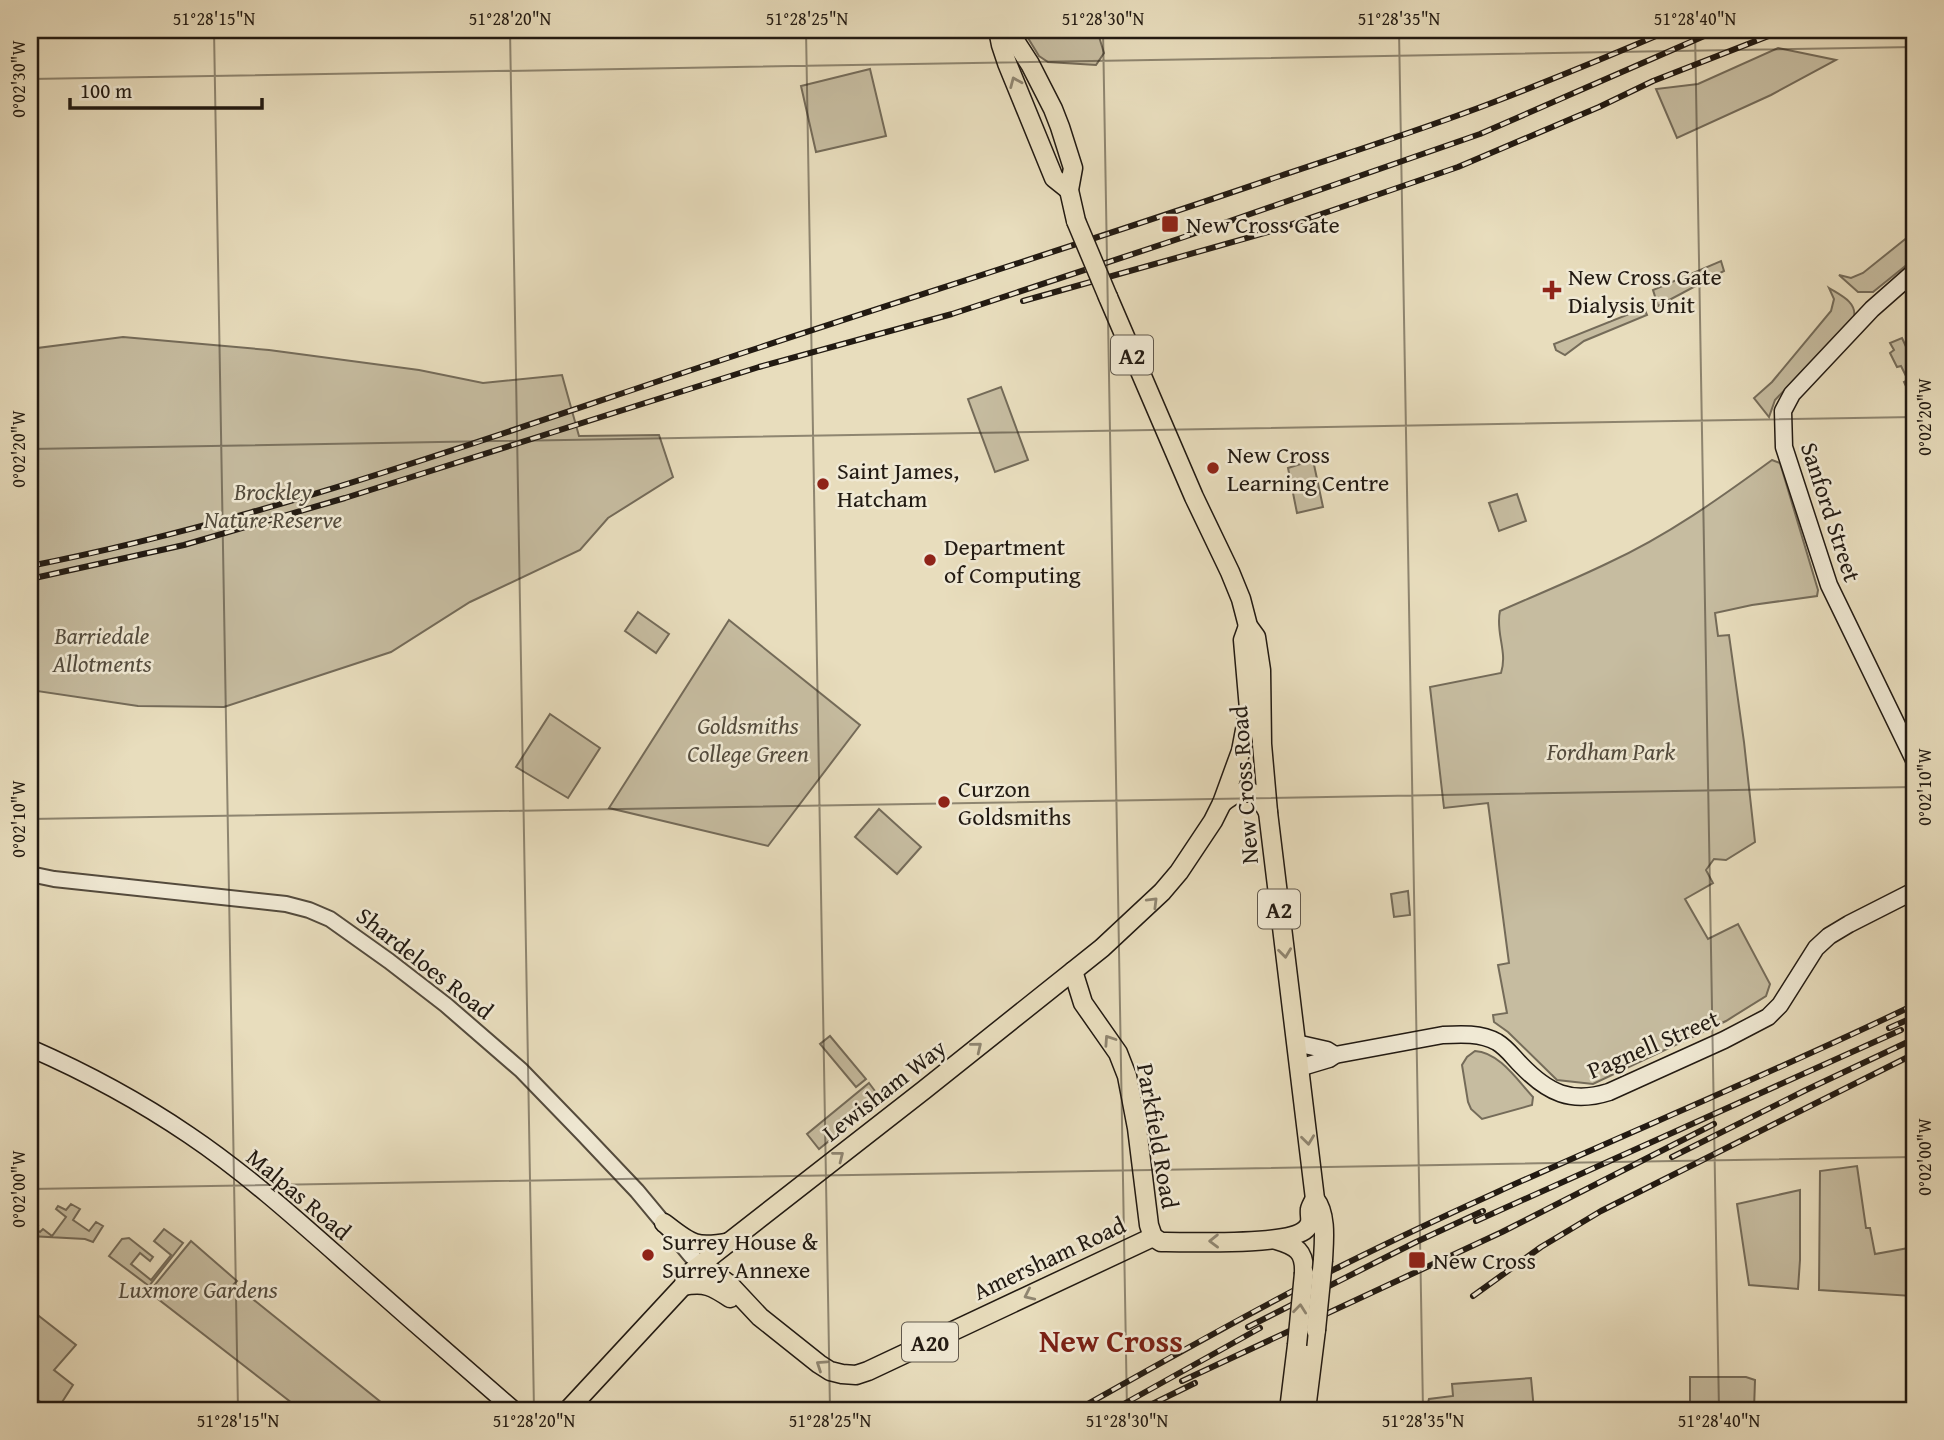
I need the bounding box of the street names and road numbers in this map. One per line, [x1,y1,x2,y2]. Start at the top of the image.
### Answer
road number: A2 [1111,336,1153,374]
street label: Sanford Street [1792,438,1870,587]
street label: New Cross Road [1221,704,1267,865]
road number: A2 [1258,890,1300,928]
street label: Shardeloes Road [349,898,501,1028]
street label: Pagnell Street [1582,1000,1725,1088]
street label: Lewisham Way [815,1030,953,1150]
street label: Parkfield Road [1128,1061,1188,1212]
street label: Malpas Road [239,1140,359,1248]
street label: Amersham Road [967,1207,1131,1309]
road number: A20 [902,1322,958,1362]

